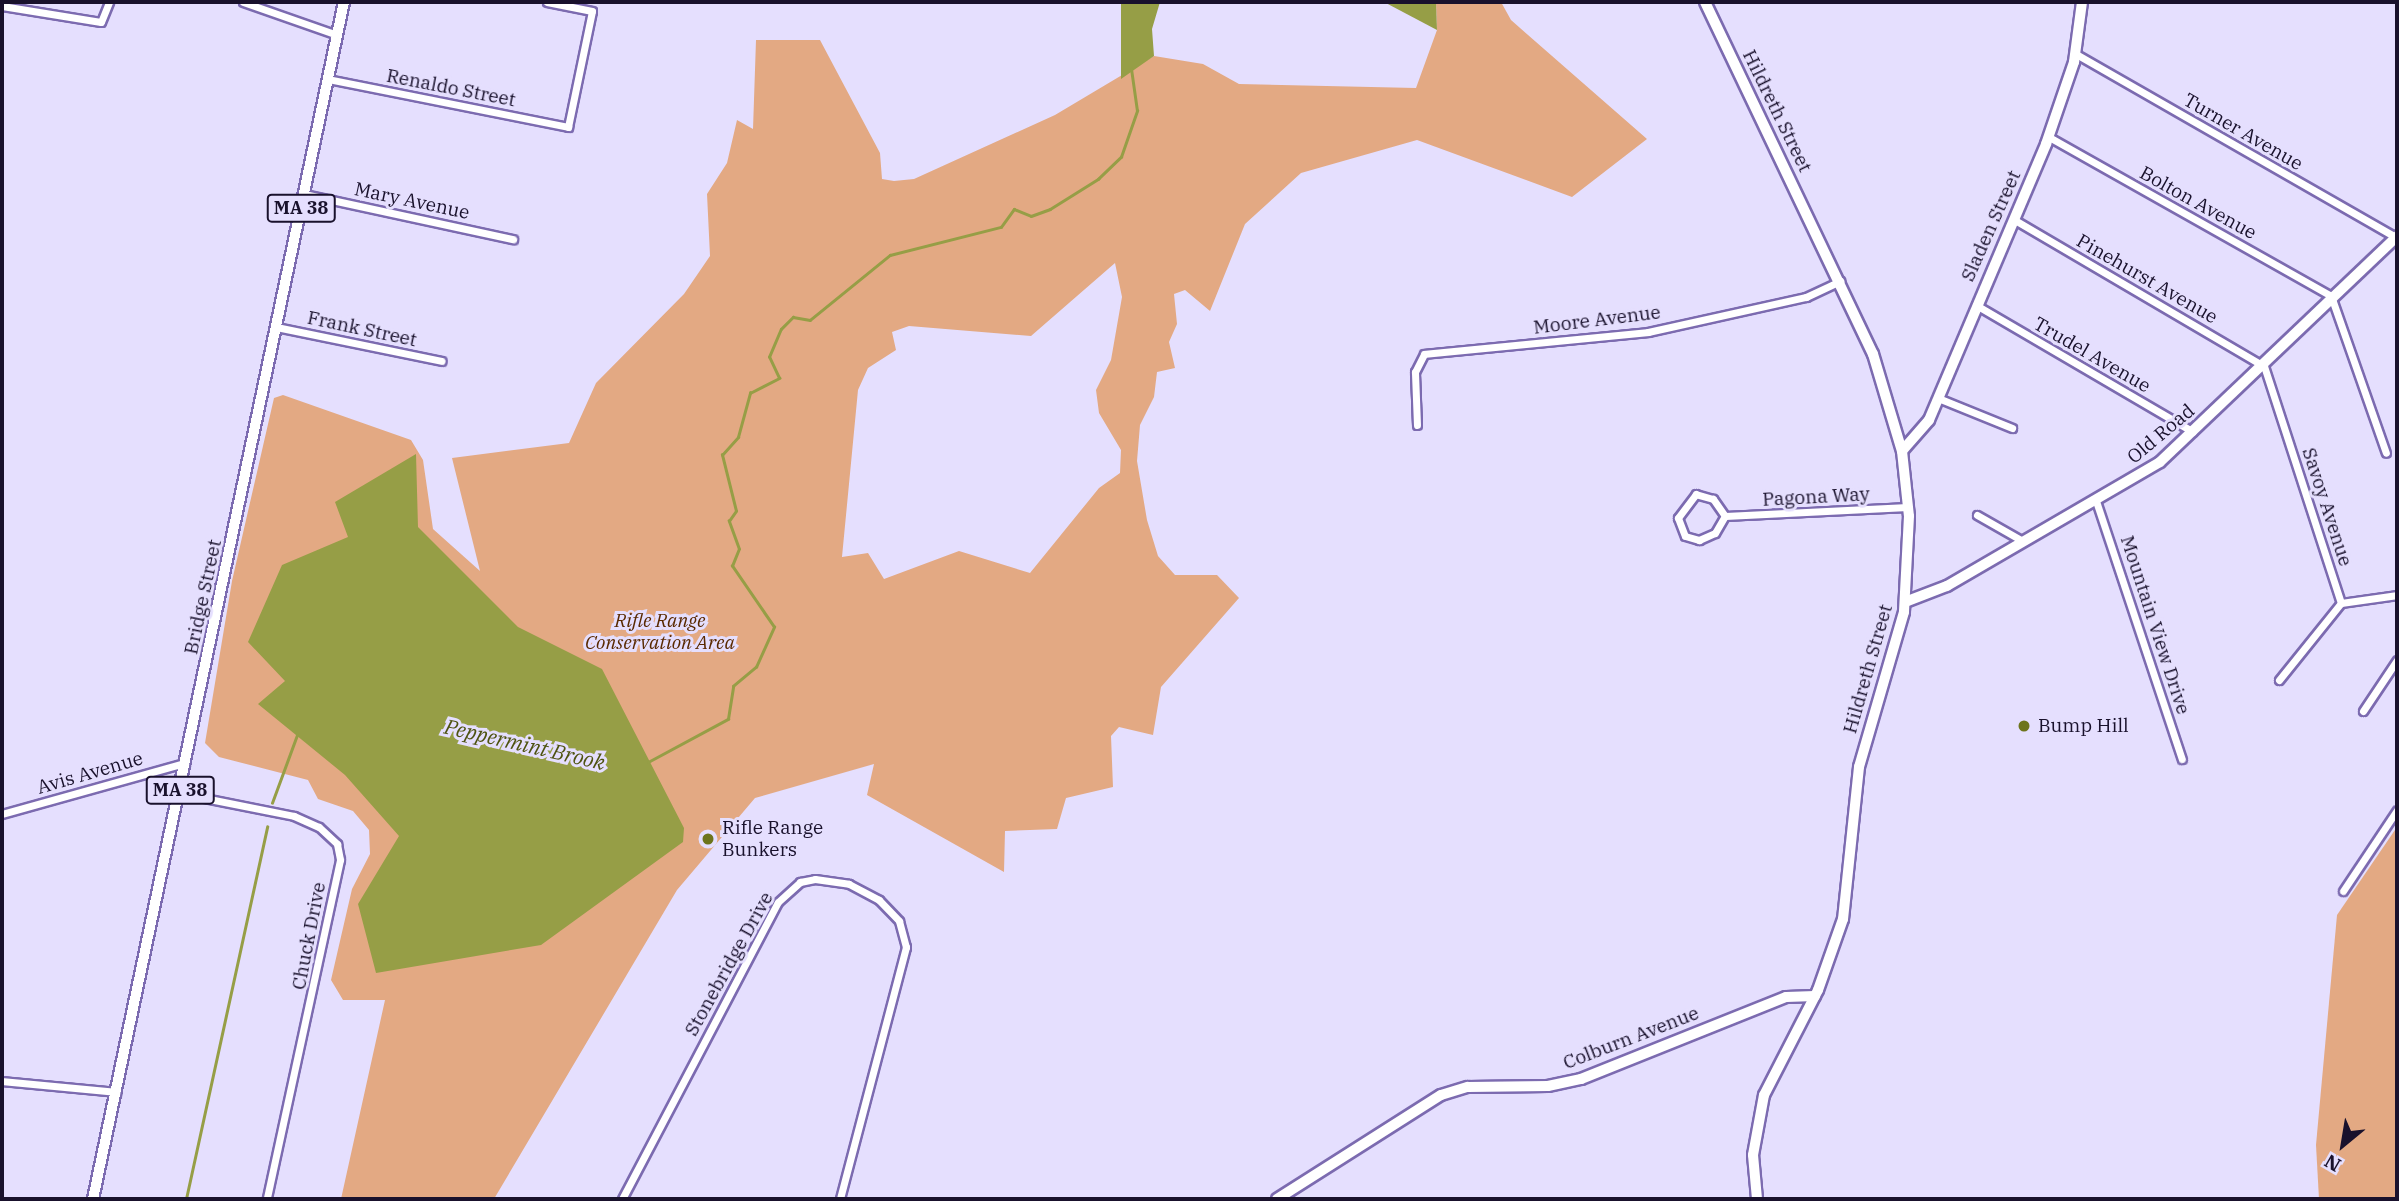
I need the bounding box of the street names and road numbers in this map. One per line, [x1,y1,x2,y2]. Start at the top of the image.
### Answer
street label: Hildreth Street [1738,46,1816,176]
street label: Renaldo Street [385,64,517,112]
street label: Turner Avenue [2179,89,2307,175]
street label: Bolton Avenue [2136,162,2260,244]
street label: Sladen Street [1956,167,2026,285]
street label: Mary Avenue [352,178,472,224]
road number: MA 38 [266,194,336,223]
street label: Pinehurst Avenue [2072,229,2222,329]
street label: Moore Avenue [1532,301,1662,339]
street label: Frank Street [305,306,419,352]
street label: Trudel Avenue [2029,312,2155,398]
street label: Old Road [2123,399,2199,469]
street label: Savoy Avenue [2297,445,2357,569]
street label: Pagona Way [1762,483,1870,511]
street label: Mountain View Drive [2115,533,2195,717]
street label: Bridge Street [180,537,226,657]
street label: Hildreth Street [1839,602,1897,736]
street label: Avis Avenue [34,747,146,799]
road number: MA 38 [145,776,215,804]
street label: Chuck Drive [287,880,331,992]
street label: Stonebridge Drive [680,888,778,1040]
street label: Colburn Avenue [1560,1002,1702,1074]

